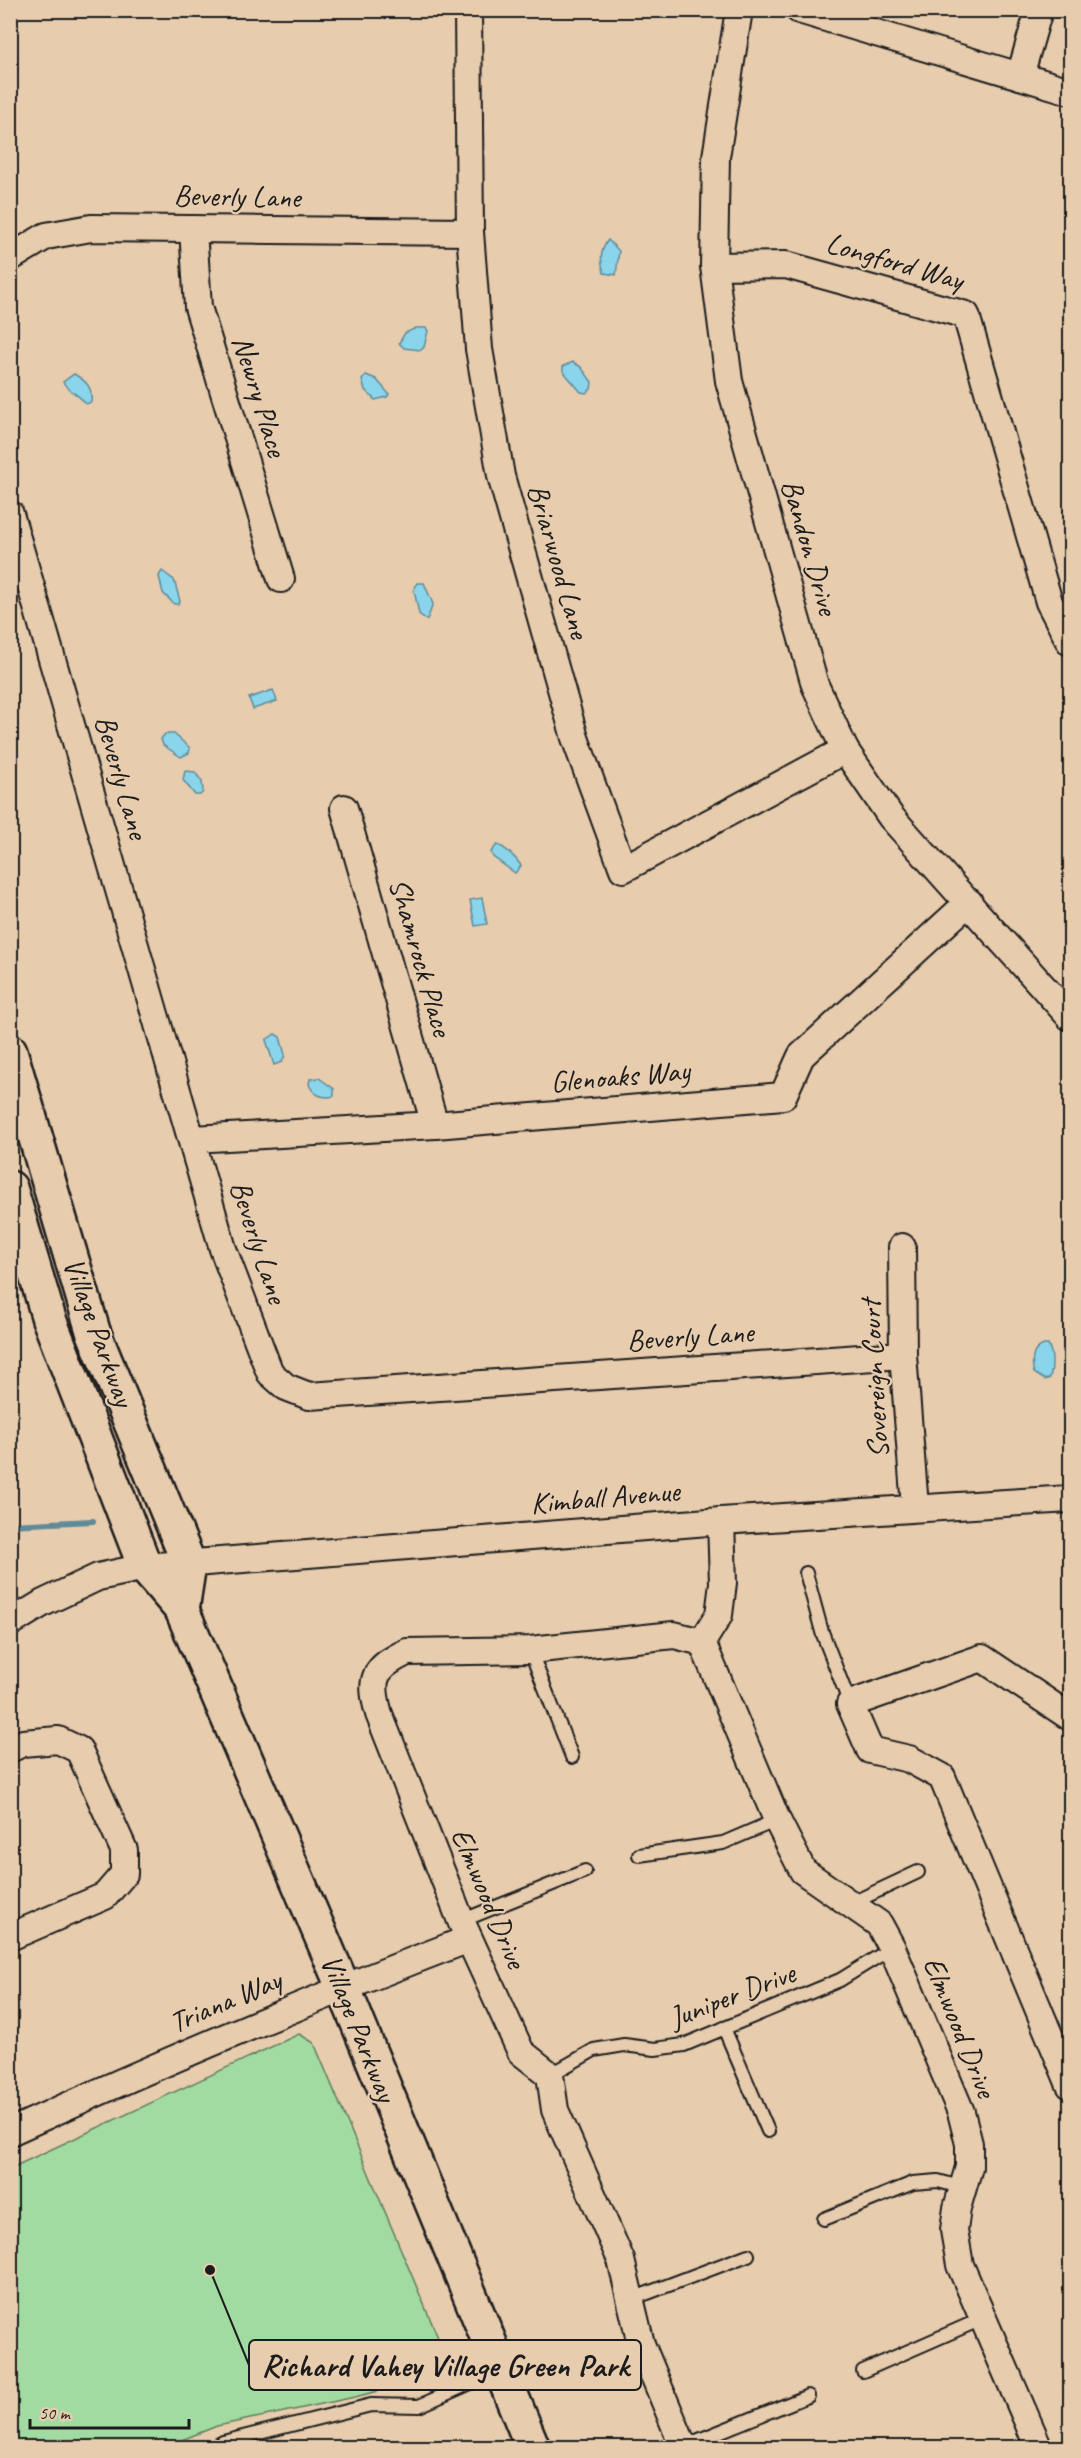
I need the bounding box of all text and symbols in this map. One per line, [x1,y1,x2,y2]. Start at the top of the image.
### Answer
street label: Beverly Lane [173,176,303,216]
street label: Longford Way [822,223,971,299]
street label: Newry Place [224,331,297,463]
street label: Bandon Drive [773,475,848,621]
street label: Briarwood Lane [519,479,600,645]
street label: Beverly Lane [86,711,158,845]
street label: Shamrock Place [380,874,462,1043]
street label: Glenoaks Way [549,1051,693,1101]
street label: Beverly Lane [221,1176,297,1310]
street label: Village Parkway [55,1252,144,1414]
street label: Sovereign Court [851,1295,897,1459]
street label: Beverly Lane [625,1312,757,1359]
street label: Kimball Avenue [529,1471,683,1522]
street label: Elmwood Drive [443,1822,536,1976]
street label: Village Parkway [312,1949,407,2110]
street label: Elmwood Drive [915,1951,1006,2105]
street label: Juniper Drive [662,1953,802,2037]
street label: Triana Way [163,1959,289,2042]
callout: Richard Vahey Village Green Park [249,2340,641,2390]
text: Richard Vahey Village Green Park [261,2345,632,2386]
scale bar [30,2392,189,2430]
text: 50 m [39,2402,72,2424]

